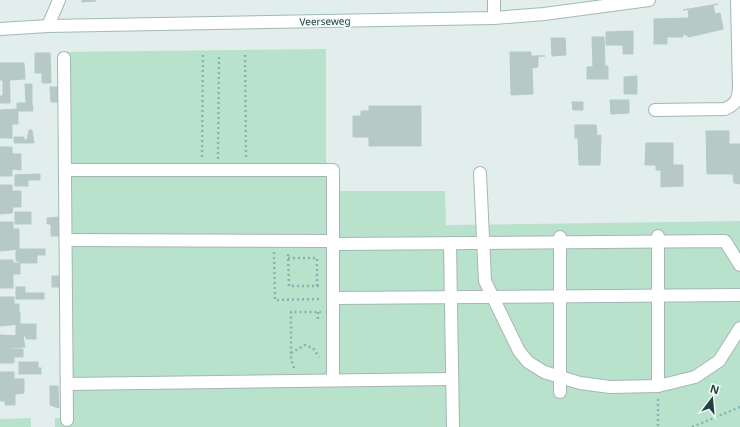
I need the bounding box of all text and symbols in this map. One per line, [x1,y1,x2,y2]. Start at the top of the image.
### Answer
street label: Veerseweg [299,14,351,28]
north arrow [692,379,732,419]
text: N [709,380,721,397]

